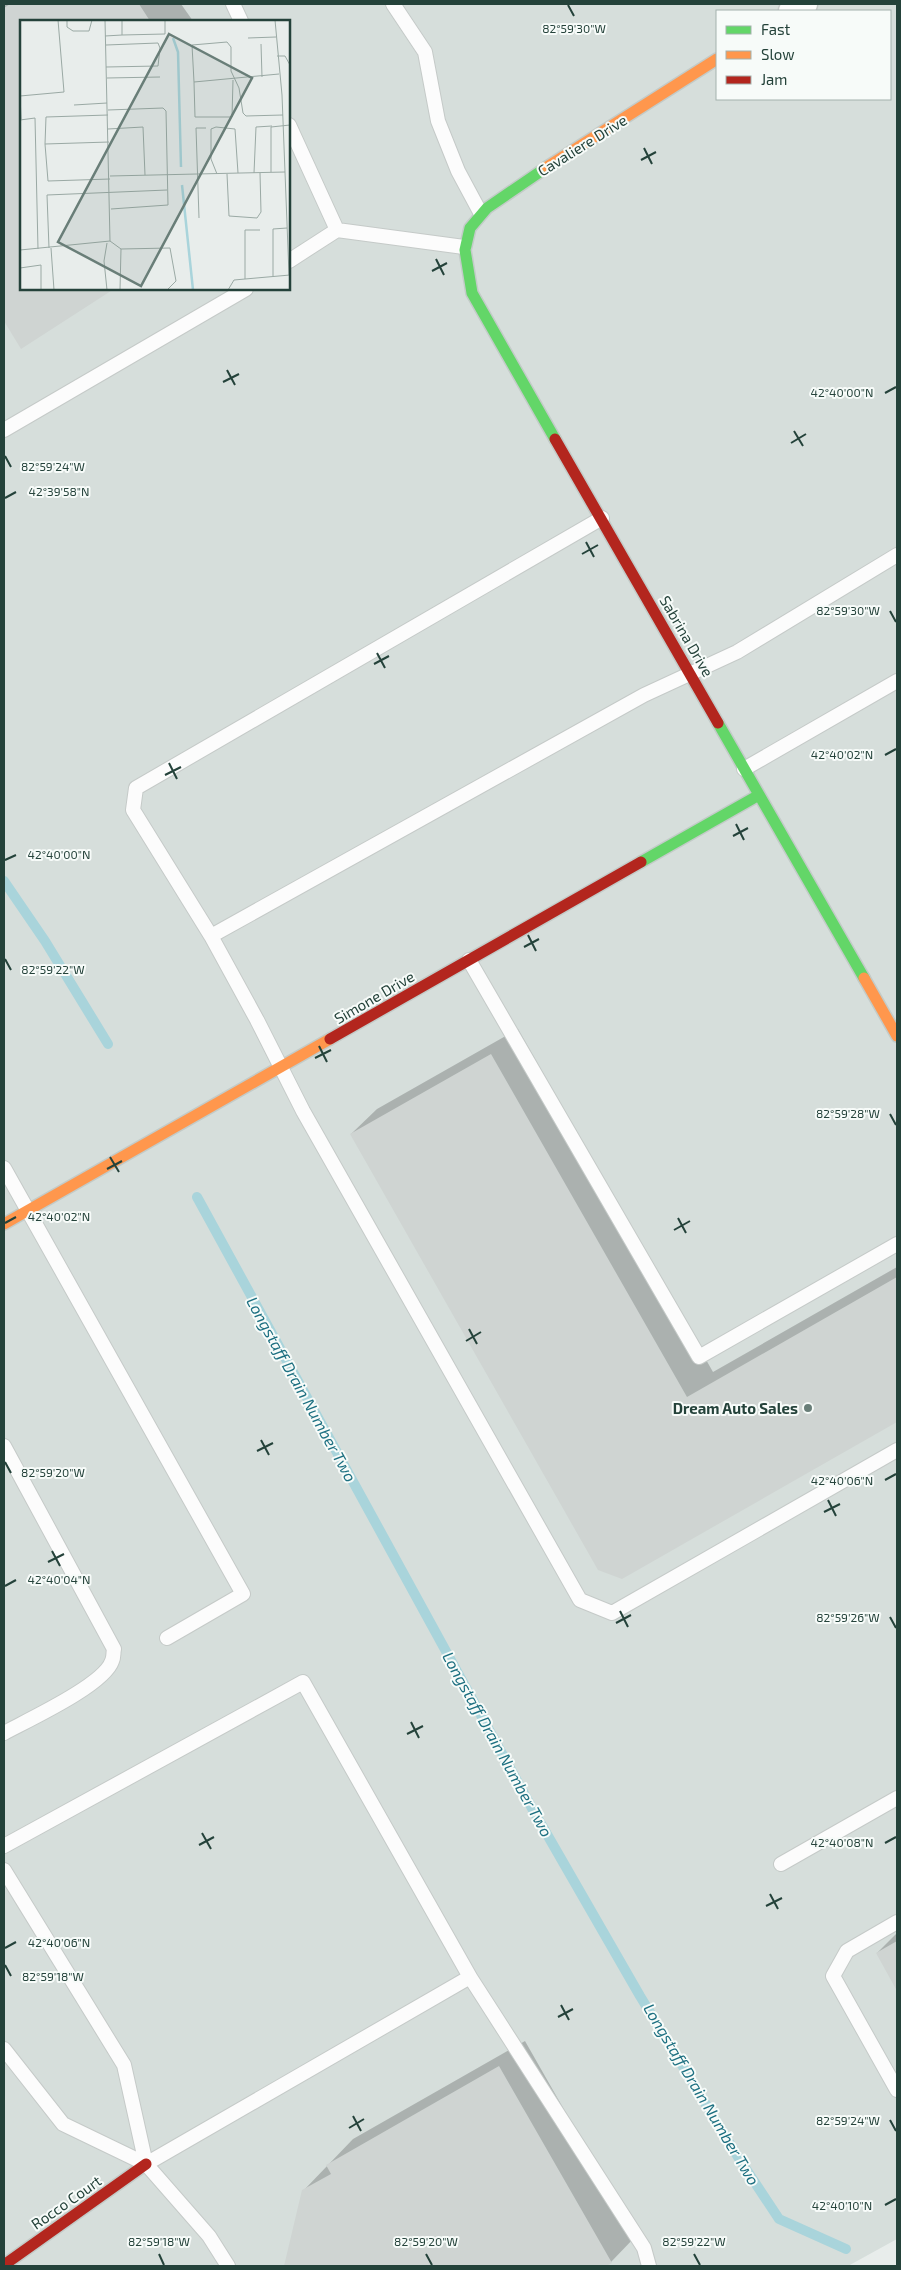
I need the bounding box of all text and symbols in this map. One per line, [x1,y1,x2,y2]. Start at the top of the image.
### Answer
legend [716,10,891,100]
inset map [20,20,290,290]
text: Fast [761,20,791,38]
text: 82°59'30"W [542,21,606,35]
text: Slow [761,45,795,63]
text: Jam [761,70,787,88]
street label: Cavaliere Drive [534,110,630,180]
text: 42°40'00"N [811,385,873,399]
text: 82°59'24"W [21,459,85,473]
text: 42°39'58"N [29,484,89,498]
street label: Sabrina Drive [656,592,718,680]
text: 82°59'30"W [816,603,880,617]
text: 42°40'02"N [811,747,873,761]
text: 42°40'00"N [28,847,90,861]
text: 82°59'22"W [21,962,85,976]
street label: Simone Drive [331,967,417,1027]
text: 82°59'28"W [816,1106,880,1120]
text: 42°40'02"N [28,1209,90,1223]
water label: Longstaff Drain Number Two [243,1293,361,1485]
place label: Dream Auto Sales [673,1399,798,1417]
marker: Dream Auto Sales [802,1402,814,1414]
text: 82°59'20"W [21,1465,85,1479]
text: 42°40'06"N [811,1473,873,1487]
text: 42°40'04"N [28,1572,90,1586]
text: 82°59'26"W [816,1610,880,1624]
water label: Longstaff Drain Number Two [439,1648,557,1840]
text: 42°40'08"N [811,1835,873,1849]
text: 42°40'06"N [28,1935,90,1949]
text: 82°59'18"W [22,1969,84,1983]
water label: Longstaff Drain Number Two [640,2000,764,2188]
text: 82°59'24"W [816,2113,880,2127]
street label: Rocco Court [28,2171,105,2233]
text: 42°40'10"N [812,2198,872,2212]
text: 82°59'18"W [128,2234,190,2248]
text: 82°59'20"W [394,2234,458,2248]
text: 82°59'22"W [662,2234,726,2248]

